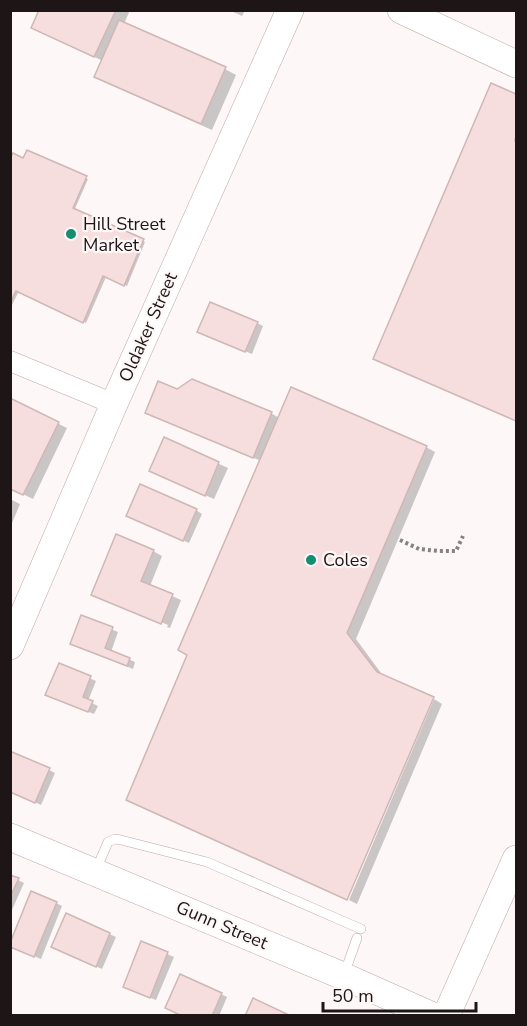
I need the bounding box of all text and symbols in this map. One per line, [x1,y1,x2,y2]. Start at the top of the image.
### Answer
place label: Hill Street Market [83,212,166,257]
marker: Hill Street Market [64,227,78,241]
street label: Oldaker Street [113,268,183,386]
place label: Coles [323,548,368,572]
marker: Coles [304,553,318,567]
street label: Gunn Street [173,895,272,955]
scale bar [323,975,476,1013]
text: 50 m [332,984,374,1008]

